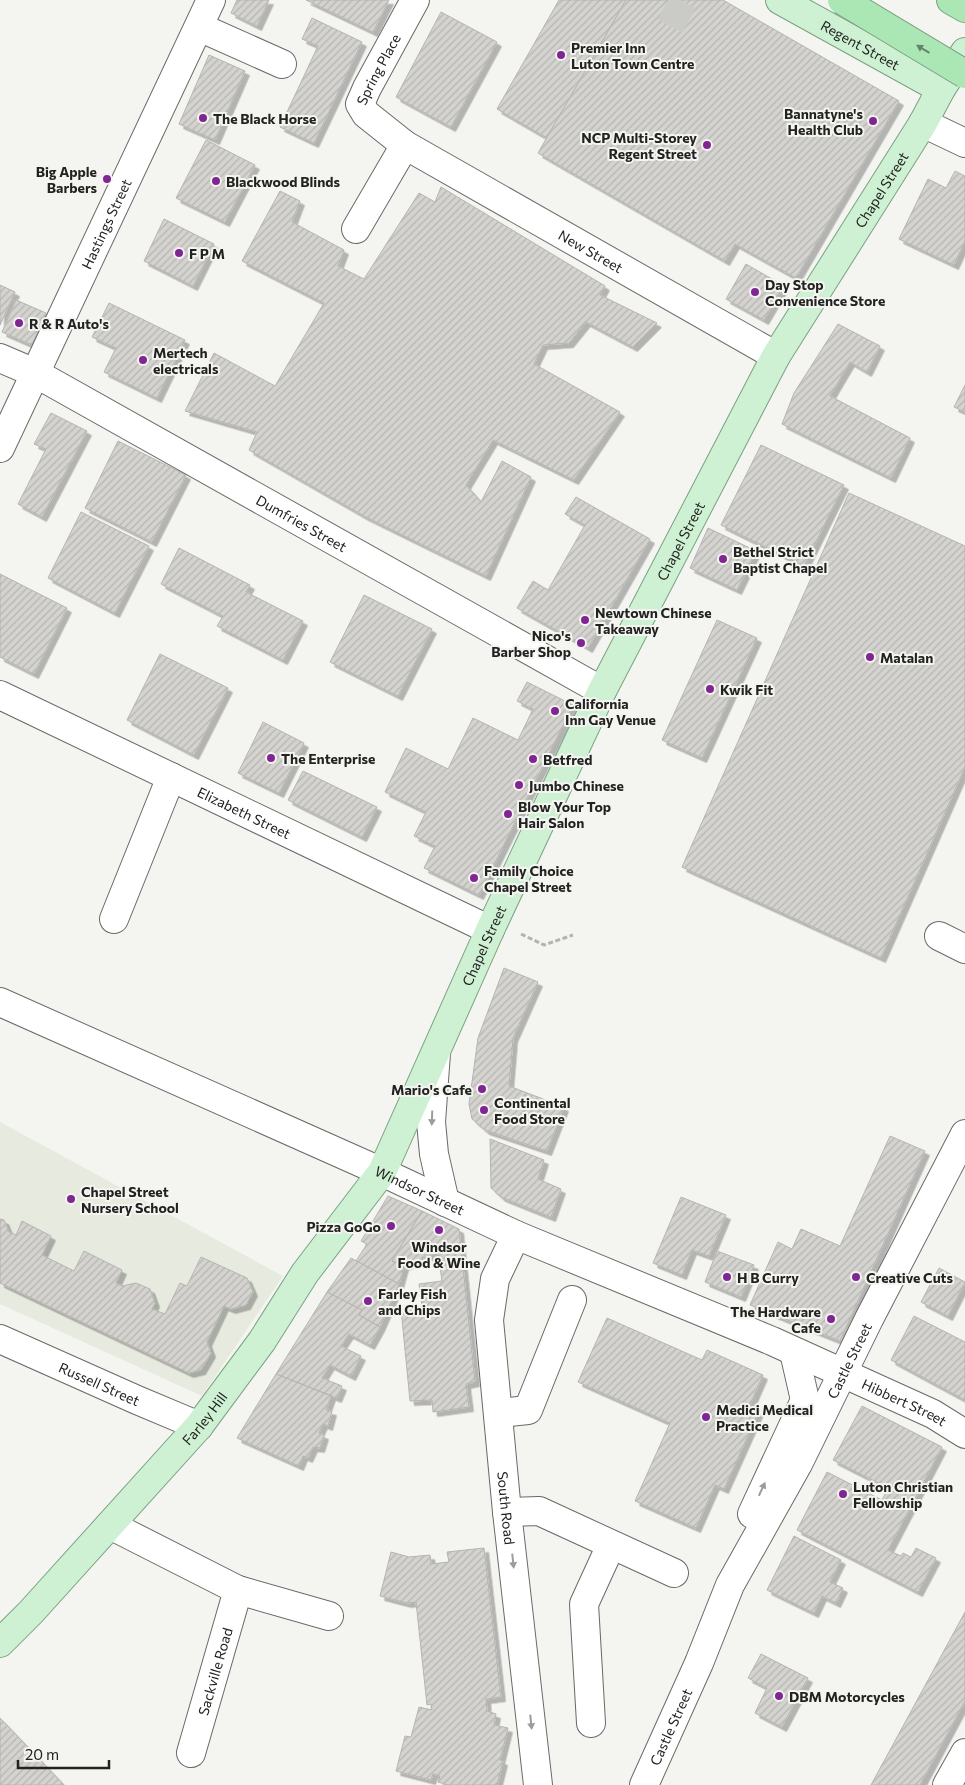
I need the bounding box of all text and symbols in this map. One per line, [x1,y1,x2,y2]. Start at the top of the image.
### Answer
street label: Regent Street [818,16,903,73]
street label: Spring Place [352,31,404,107]
place label: Premier Inn Luton Town Centre [571,39,695,72]
one-way arrow [916,45,930,54]
marker: Premier Inn Luton Town Centre [555,49,567,61]
place label: Bannatyne's Health Club [784,105,863,138]
place label: The Black Horse [213,110,316,127]
marker: The Black Horse [197,112,209,124]
marker: Bannatyne's Health Club [867,115,879,127]
place label: NCP Multi-Storey Regent Street [581,129,697,162]
marker: NCP Multi-Storey Regent Street [701,139,713,151]
street label: Chapel Street [851,148,911,231]
place label: Big Apple Barbers [36,163,97,196]
marker: Big Apple Barbers [101,173,113,185]
place label: Blackwood Blinds [226,173,340,190]
marker: Blackwood Blinds [210,175,222,187]
street label: Hastings Street [77,176,134,272]
street label: New Street [556,226,626,276]
place label: F P M [189,245,225,262]
marker: F P M [173,247,185,259]
place label: Day Stop Convenience Store [765,276,885,309]
marker: Day Stop Convenience Store [749,286,761,298]
place label: R & R Auto's [29,315,109,332]
marker: R & R Auto's [13,317,25,329]
place label: Mertech electricals [153,344,219,377]
marker: Mertech electricals [137,354,149,366]
street label: Dumfries Street [254,490,350,555]
street label: Chapel Street [653,498,708,583]
place label: Bethel Strict Baptist Chapel [733,543,827,576]
marker: Bethel Strict Baptist Chapel [717,553,729,565]
place label: Newtown Chinese Takeaway [595,604,712,637]
marker: Newtown Chinese Takeaway [579,614,591,626]
place label: Nico's Barber Shop [491,627,571,660]
marker: Nico's Barber Shop [575,637,587,649]
place label: Matalan [880,649,933,666]
marker: Matalan [864,651,876,663]
place label: Kwik Fit [720,681,773,698]
marker: Kwik Fit [704,683,716,695]
place label: California Inn Gay Venue [565,695,656,728]
marker: California Inn Gay Venue [549,705,561,717]
place label: The Enterprise [281,750,376,767]
place label: Betfred [543,751,592,768]
marker: The Enterprise [265,752,277,764]
marker: Betfred [527,753,539,765]
place label: Jumbo Chinese [529,777,624,794]
marker: Jumbo Chinese [513,779,525,791]
street label: Elizabeth Street [195,783,294,842]
place label: Blow Your Top Hair Salon [518,798,611,831]
marker: Blow Your Top Hair Salon [502,808,514,820]
place label: Family Choice Chapel Street [484,862,574,895]
marker: Family Choice Chapel Street [468,872,480,884]
street label: Chapel Street [458,902,509,988]
place label: Mario's Cafe [391,1081,472,1098]
marker: Mario's Cafe [476,1083,488,1095]
place label: Continental Food Store [494,1094,571,1127]
marker: Continental Food Store [478,1104,490,1116]
one-way arrow [427,1110,435,1126]
street label: Windsor Street [373,1162,467,1218]
place label: Chapel Street Nursery School [81,1183,179,1216]
marker: Chapel Street Nursery School [65,1193,77,1205]
place label: Pizza GoGo [306,1218,381,1235]
marker: Pizza GoGo [385,1220,397,1232]
marker: Windsor Food & Wine [433,1224,445,1236]
place label: Windsor Food & Wine [398,1238,480,1271]
place label: H B Curry [737,1269,799,1286]
place label: Creative Cuts [866,1269,954,1286]
marker: H B Curry [721,1271,733,1283]
marker: Creative Cuts [850,1271,862,1283]
place label: Farley Fish and Chips [378,1285,447,1318]
marker: Farley Fish and Chips [362,1295,374,1307]
place label: The Hardware Cafe [730,1303,821,1336]
marker: The Hardware Cafe [825,1313,837,1325]
street label: Castle Street [823,1319,875,1401]
street label: Russell Street [57,1358,143,1409]
street label: Hibbert Street [859,1375,950,1429]
street label: Farley Hill [178,1388,230,1448]
place label: Medici Medical Practice [716,1401,813,1434]
marker: Medici Medical Practice [700,1411,712,1423]
street label: South Road [495,1471,519,1546]
place label: Luton Christian Fellowship [853,1478,953,1511]
one-way arrow [759,1482,767,1496]
marker: Luton Christian Fellowship [837,1488,849,1500]
one-way arrow [509,1553,517,1569]
street label: Sackville Road [194,1625,235,1717]
street label: Castle Street [646,1685,695,1768]
place label: DBM Motorcycles [789,1688,905,1705]
marker: DBM Motorcycles [773,1690,785,1702]
one-way arrow [527,1715,535,1731]
scale bar [18,1738,109,1770]
text: 20 m [25,1745,59,1763]

